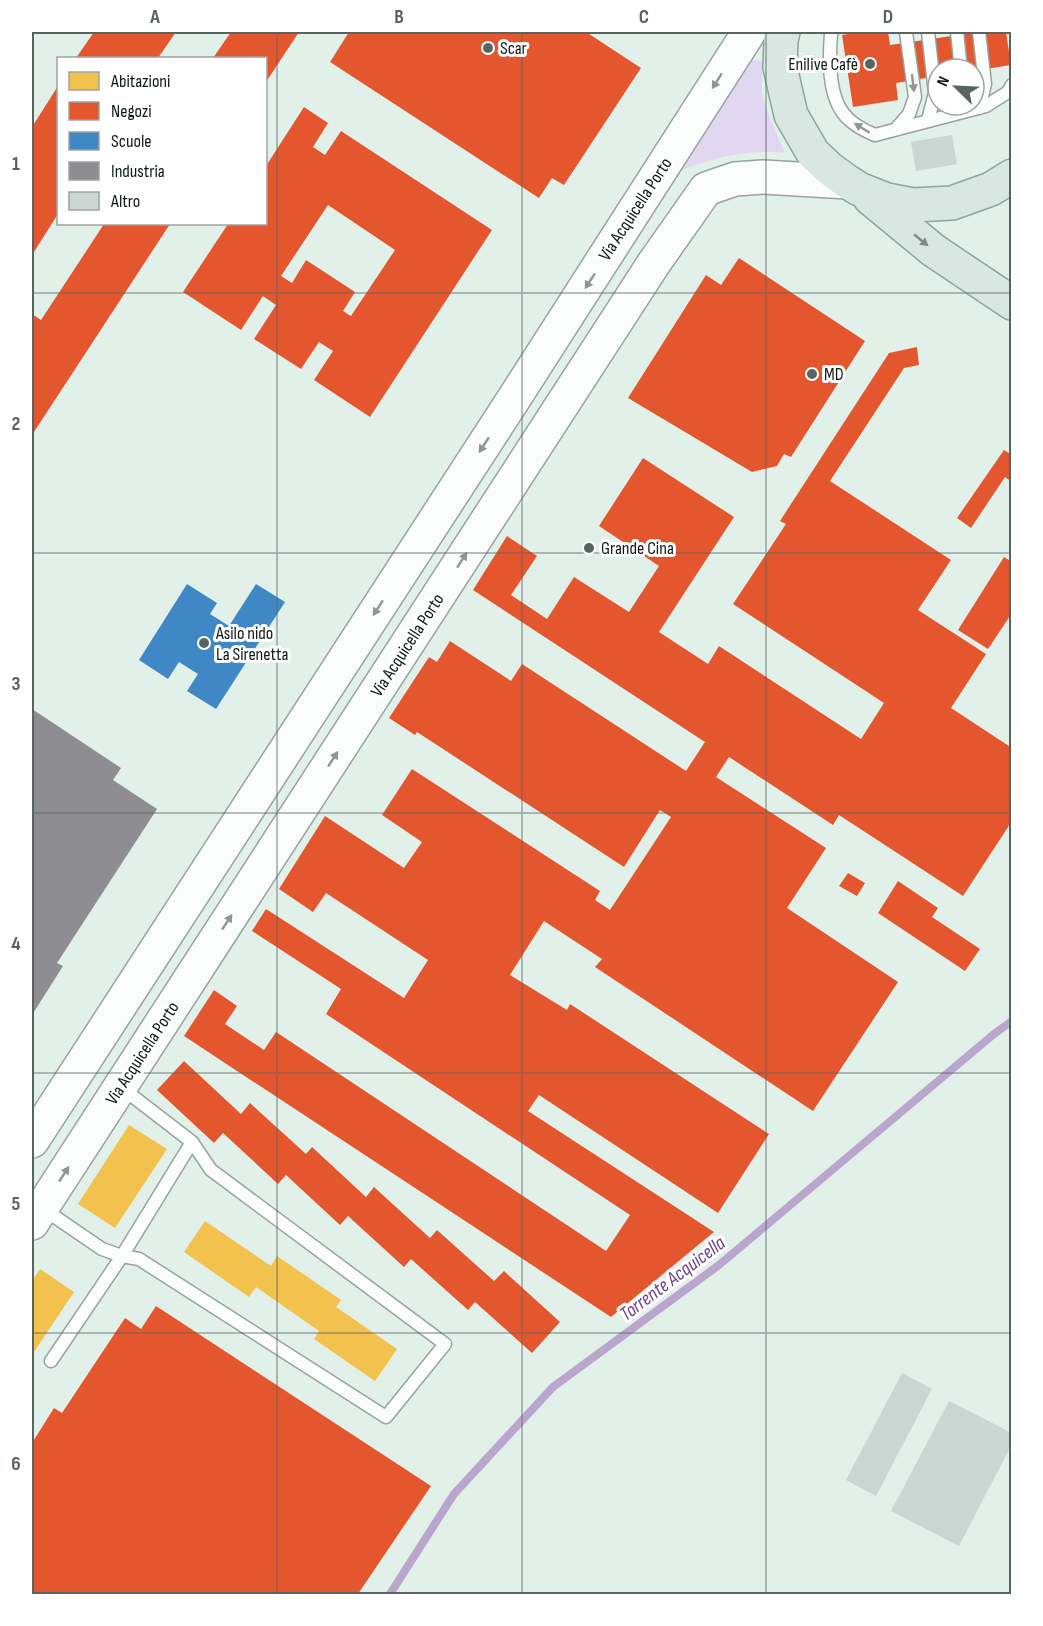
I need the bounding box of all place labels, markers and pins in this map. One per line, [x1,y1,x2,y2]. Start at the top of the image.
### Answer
place label: Scar [500,38,527,59]
marker: Scar [481,41,495,55]
place label: Enilive Cafè [788,54,858,75]
marker: Enilive Cafè [863,57,877,71]
place label: MD [824,364,844,385]
marker: MD [805,367,819,381]
place label: Grande Cina [601,538,674,559]
marker: Grande Cina [582,541,596,555]
place label: Asilo nido La Sirenetta [215,623,288,665]
marker: Asilo nido La Sirenetta [197,636,211,650]

